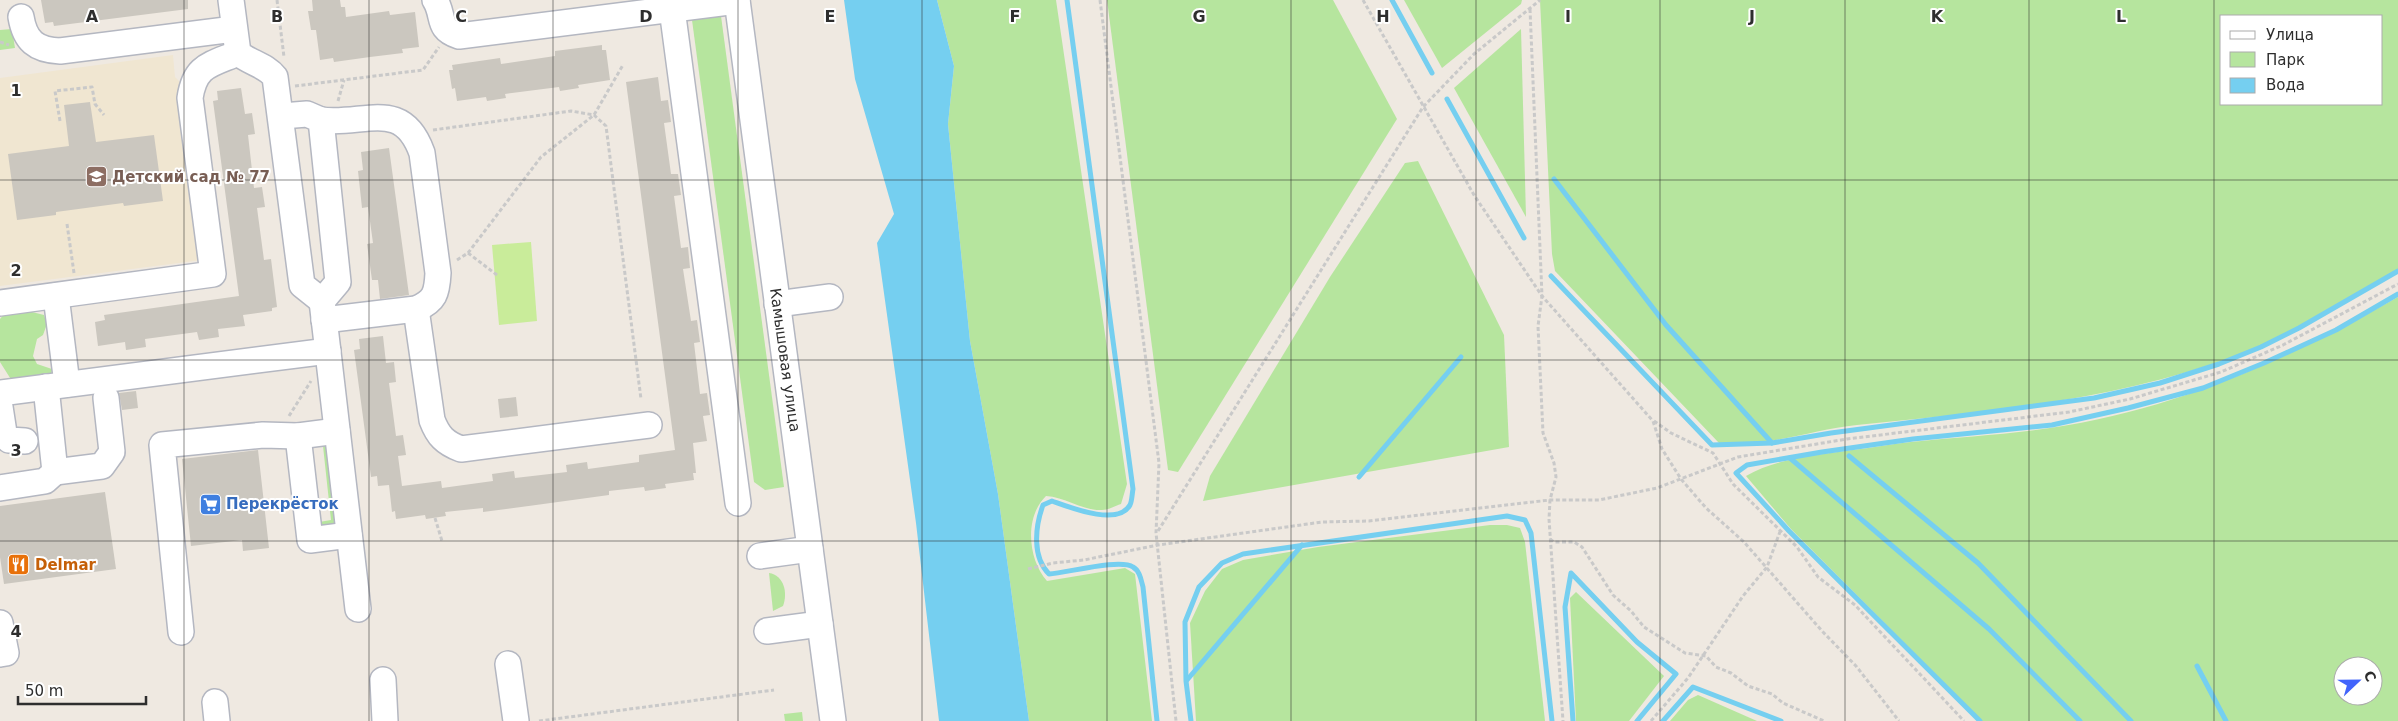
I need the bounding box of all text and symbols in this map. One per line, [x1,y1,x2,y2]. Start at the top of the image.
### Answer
text: A [86,7,99,26]
text: B [271,7,283,26]
text: C [455,7,467,26]
text: D [639,7,653,26]
text: E [825,7,835,26]
text: F [1010,7,1020,26]
text: G [1192,7,1206,26]
text: H [1376,7,1390,26]
text: I [1565,7,1571,26]
text: J [1748,7,1755,26]
text: K [1931,7,1944,26]
text: L [2116,7,2126,26]
legend [2220,15,2383,105]
text: Улица [2266,26,2314,44]
text: Парк [2266,51,2305,69]
text: Вода [2266,76,2305,94]
text: 1 [10,81,22,100]
school or university icon: Детский сад № 77 [84,165,108,189]
place label: Детский сад № 77 [112,168,270,186]
text: 2 [10,261,22,280]
street label: Камышовая улица [766,287,804,433]
text: 3 [10,441,22,460]
supermarket icon: Перекрёсток [198,492,222,516]
place label: Перекрёсток [226,495,339,513]
restaurant icon: Delmar [7,553,31,577]
place label: Delmar [35,556,97,574]
text: 4 [10,622,22,641]
north arrow [2333,656,2383,706]
text: С [2361,668,2379,684]
scale bar [18,674,145,706]
text: 50 m [25,682,63,700]

